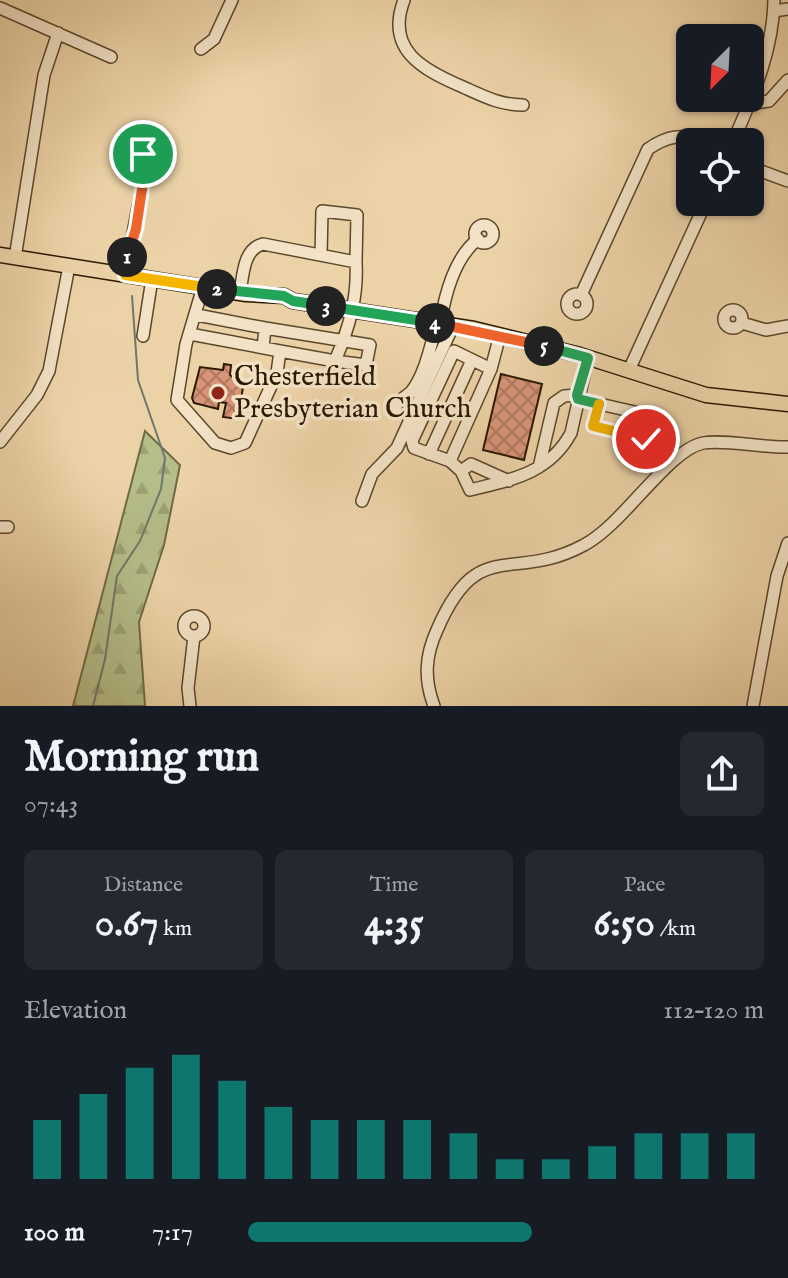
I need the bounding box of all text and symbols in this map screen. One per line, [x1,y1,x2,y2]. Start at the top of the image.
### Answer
north arrow [676,24,764,112]
map controls [676,24,764,216]
pin [109,120,177,188]
button: locate [676,128,764,216]
icon: arrive [121,132,165,176]
pin: 1 [107,237,147,277]
text: 1 [123,243,131,271]
pin: 2 [197,269,237,309]
text: 2 [212,275,222,303]
pin: 3 [306,286,346,326]
text: 3 [322,292,330,320]
pin: 4 [415,303,455,343]
text: 4 [430,309,440,337]
pin: 5 [524,326,564,366]
text: 5 [540,332,548,360]
place label: Chesterfield Presbyterian Church [234,360,472,427]
marker: Chesterfield Presbyterian Church [209,384,227,402]
pin [612,405,680,473]
icon: check [624,417,668,461]
text: Morning run [24,730,259,786]
button: share [680,732,764,816]
text: 07:43 [24,788,78,821]
text: Distance [104,871,183,899]
text: Time [370,871,418,899]
text: Pace [624,871,665,899]
text: 0.67 [95,899,158,950]
text: 4:35 [364,899,424,950]
text: 6:50 [593,899,655,950]
text: km [158,915,192,943]
text: /km [655,915,696,943]
text: Elevation [24,994,127,1027]
text: 112–120 m [663,994,764,1027]
text: 100 m [24,1216,85,1249]
text: 7:17 [152,1216,193,1249]

